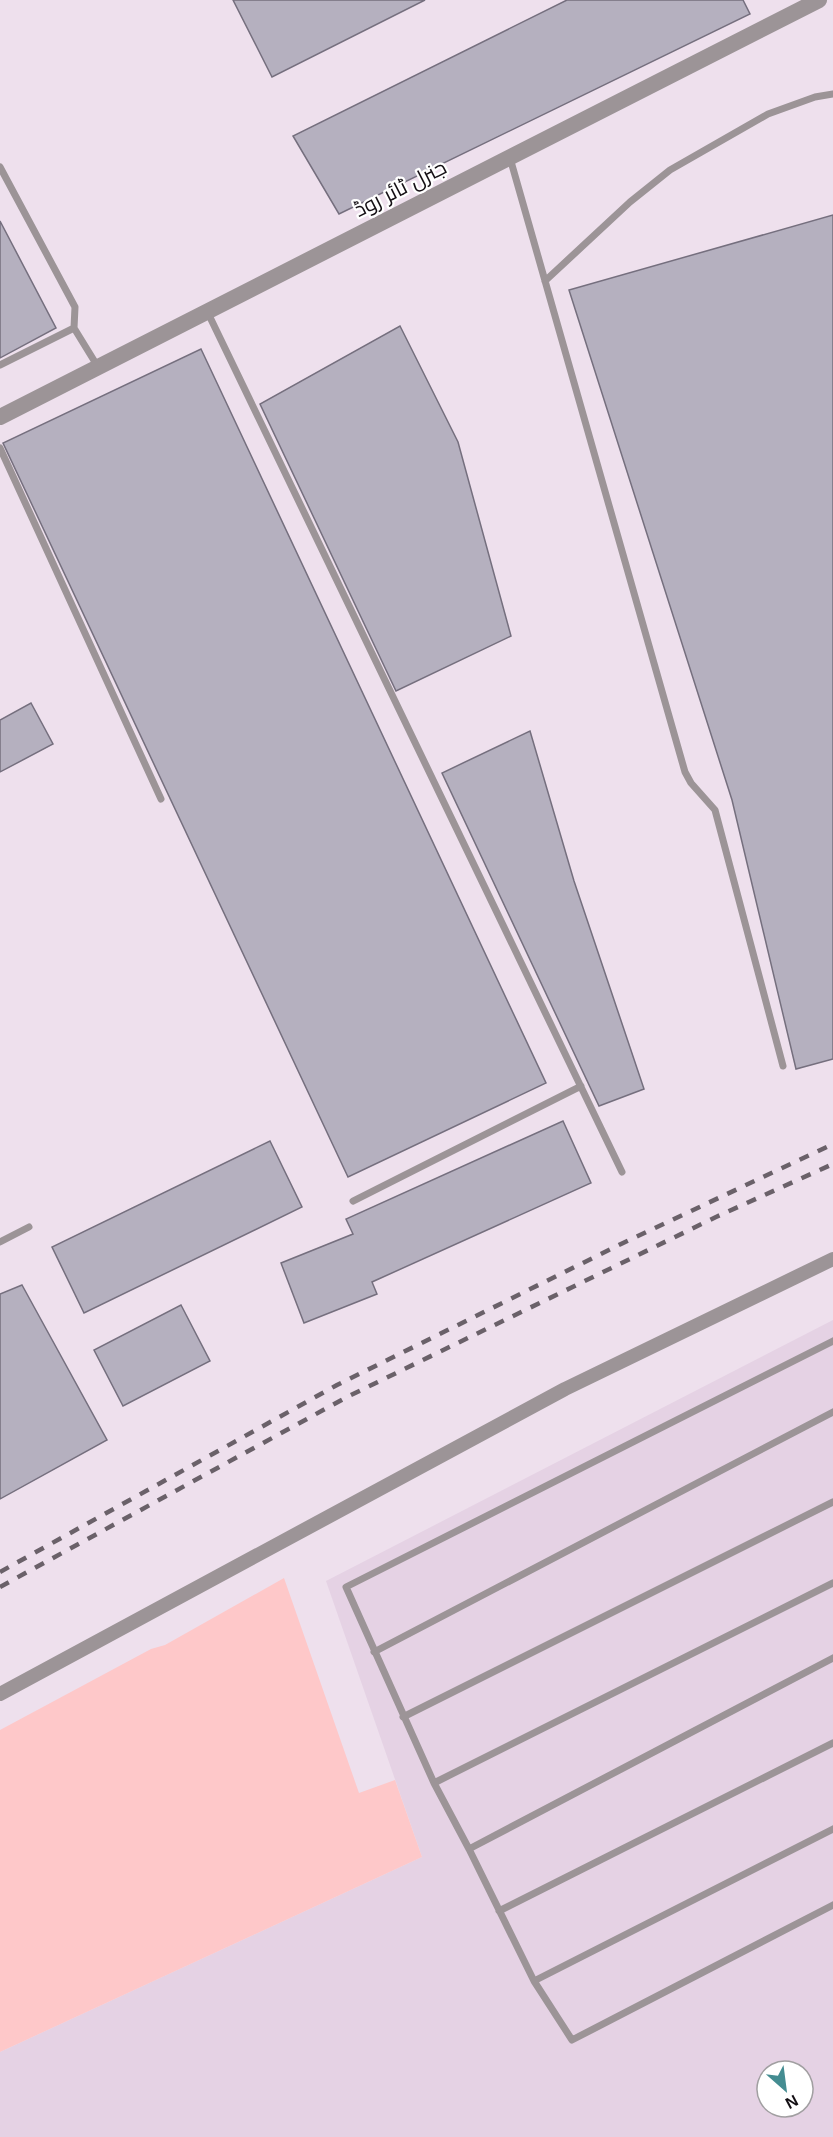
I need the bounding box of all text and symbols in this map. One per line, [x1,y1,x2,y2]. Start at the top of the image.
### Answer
street label: جنرل ٹائر روڈ [350,155,451,223]
north arrow [755,2059,815,2119]
text: N [783,2092,801,2112]

